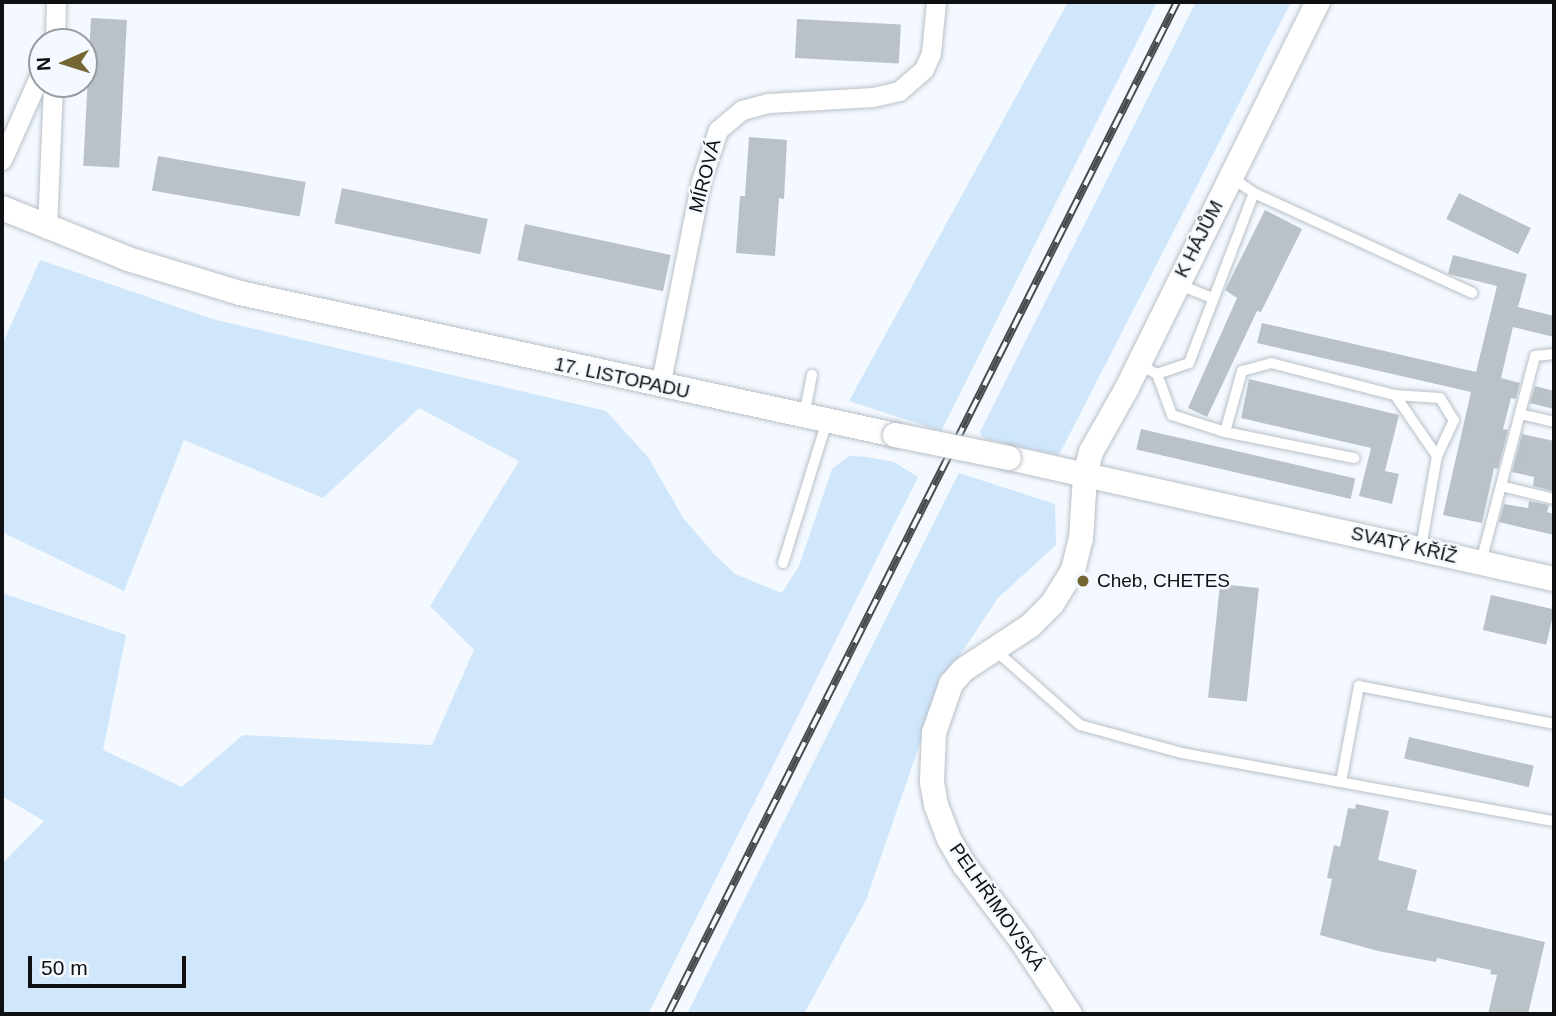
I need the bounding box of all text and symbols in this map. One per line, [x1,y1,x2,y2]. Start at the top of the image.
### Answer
north arrow [28,28,98,98]
text: N [33,57,54,71]
street label: MÍROVÁ [684,137,726,215]
street label: K HÁJŮM [1170,197,1228,281]
street label: 17. LISTOPADU [552,353,692,403]
street label: SVATÝ KŘÍŽ [1349,522,1459,568]
place label: Cheb, CHETES [1097,570,1230,592]
marker: Cheb, CHETES [1075,573,1091,589]
street label: PELHŘIMOVSKÁ [945,839,1049,975]
scale bar [32,942,189,986]
text: 50 m [41,956,88,979]

